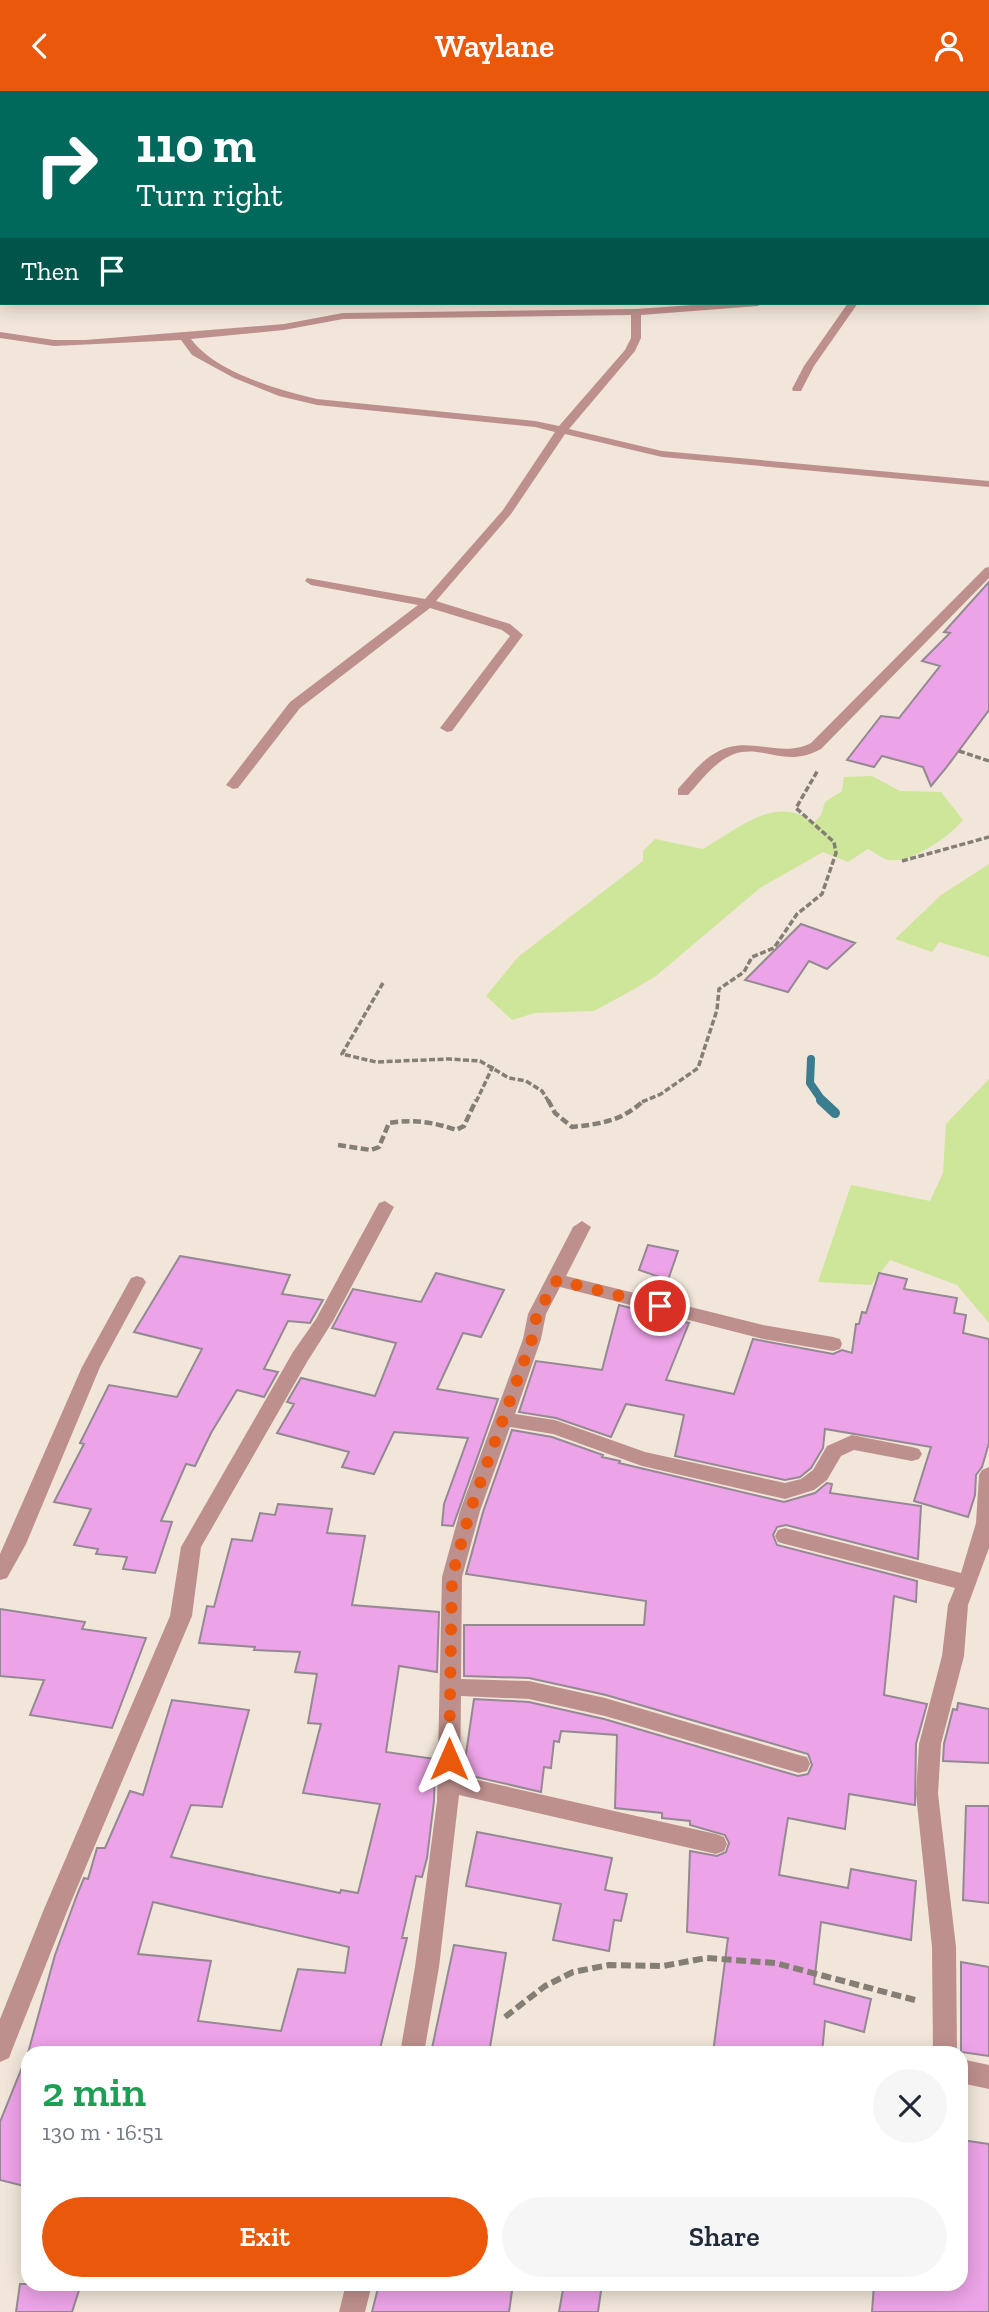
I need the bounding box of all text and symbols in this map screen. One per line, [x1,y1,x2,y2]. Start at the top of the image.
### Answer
icon: back [21,27,59,65]
text: Waylane [435,27,554,65]
icon: person [930,27,968,65]
text: 110 m [136,116,256,175]
icon: right [21,119,112,210]
text: Turn right [136,176,283,214]
icon: arrive [93,252,131,290]
text: Then [21,255,79,287]
pin [630,1276,690,1336]
icon: arrive [641,1287,679,1325]
position arrow [412,1722,486,1796]
text: 2 min [42,2066,146,2117]
button: close [873,2069,947,2143]
text: 130 m · 16:51 [42,2118,163,2146]
button: Exit [42,2197,488,2277]
button: Share [502,2197,947,2277]

